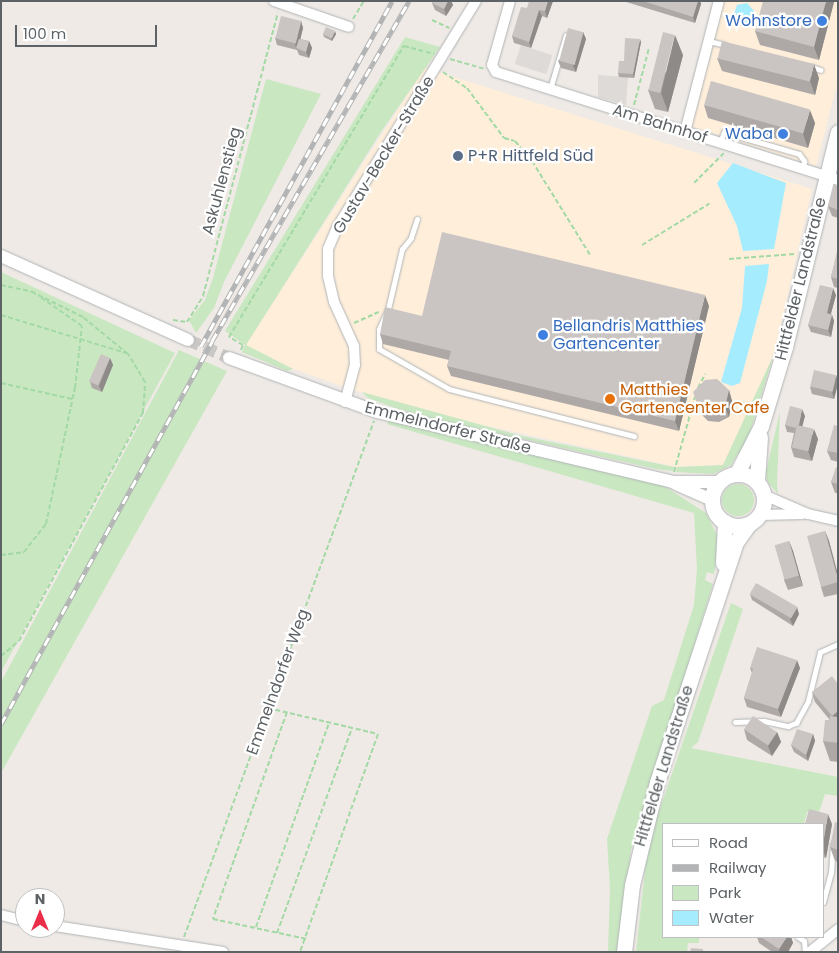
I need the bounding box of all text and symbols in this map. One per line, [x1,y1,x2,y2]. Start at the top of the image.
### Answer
place label: Wohnstore [725,11,812,31]
scale bar [18,15,160,47]
marker: Wohnstore [816,15,828,27]
text: 100 m [23,23,66,44]
street label: Gustav-Becker-Straße [329,73,439,237]
street label: Am Bahnhof [610,100,710,148]
place label: Waba [725,124,773,144]
street label: Askuhlenstieg [198,125,246,237]
marker: Waba [777,128,789,140]
place label: P+R Hittfeld Süd [468,146,594,166]
marker: P+R Hittfeld Süd [452,150,464,162]
street label: Hittfelder Landstraße [771,196,831,362]
place label: Bellandris Matthies Gartencenter [553,316,704,354]
marker: Bellandris Matthies Gartencenter [537,329,549,341]
place label: Matthies Gartencenter Cafe [620,380,769,418]
marker: Matthies Gartencenter Cafe [604,393,616,405]
street label: Emmelndorfer Straße [363,398,533,458]
street label: Emmelndorfer Weg [243,606,313,758]
street label: Hittfelder Landstraße [630,683,698,849]
legend [662,823,824,938]
text: Road [709,832,748,853]
text: Railway [709,857,767,878]
text: Park [709,882,741,903]
north arrow [15,888,65,938]
text: N [35,889,45,909]
text: Water [709,907,754,928]

